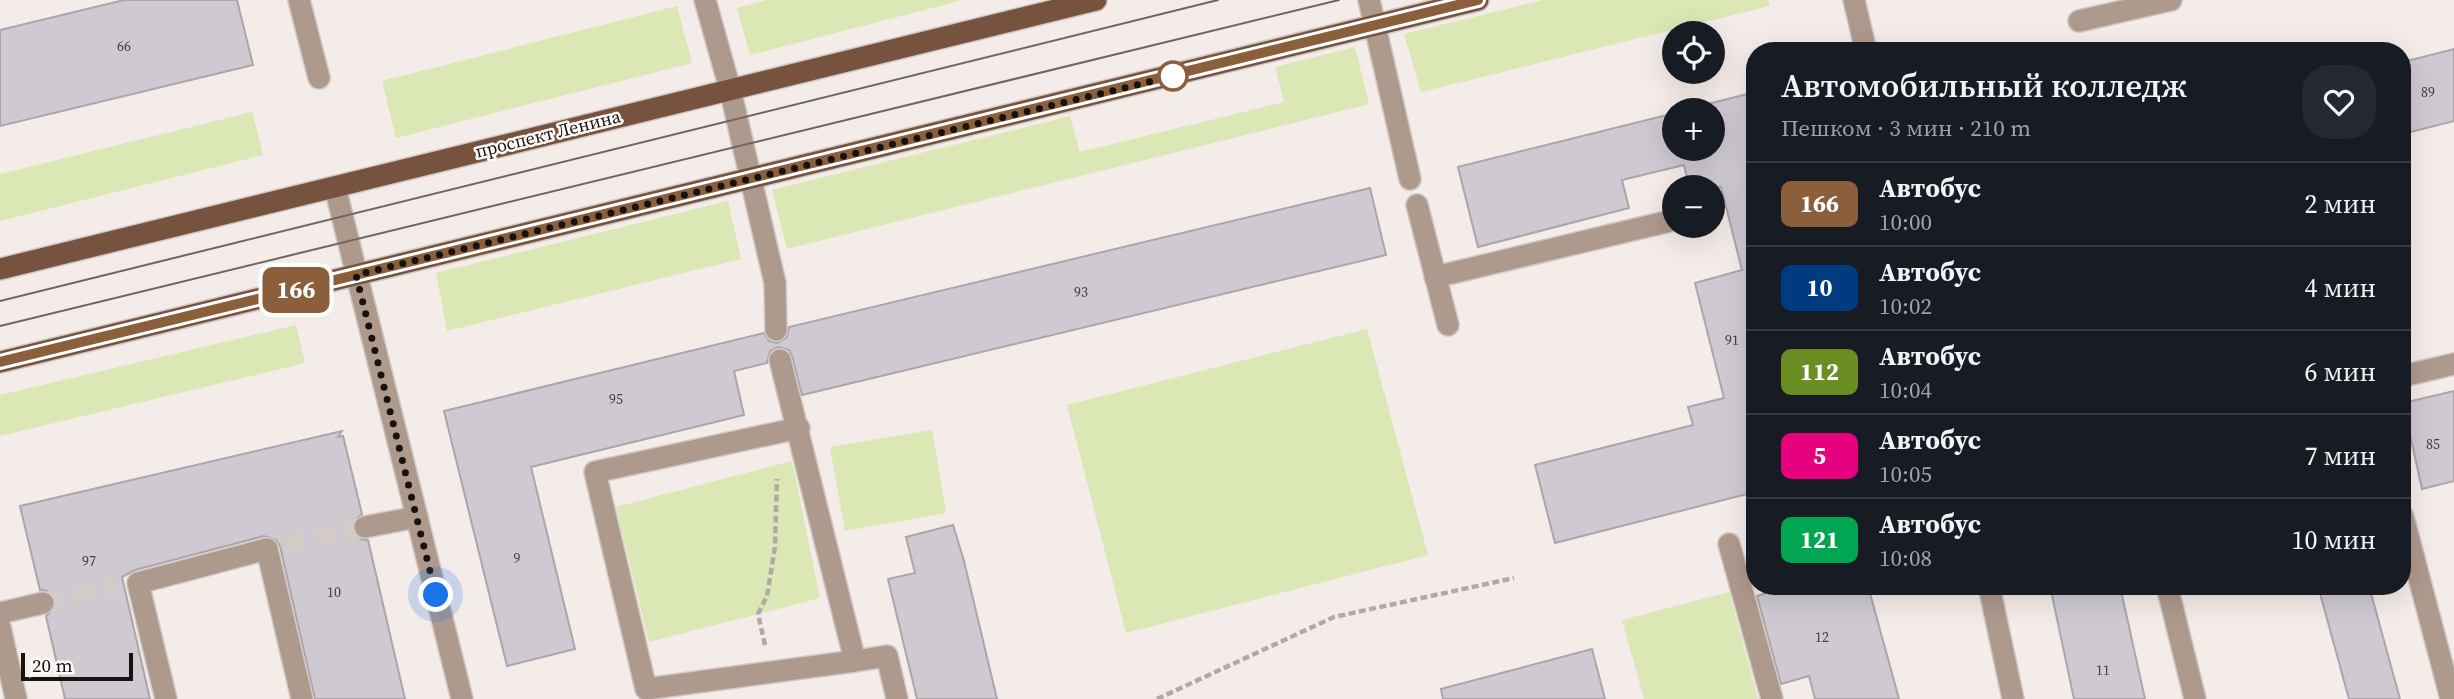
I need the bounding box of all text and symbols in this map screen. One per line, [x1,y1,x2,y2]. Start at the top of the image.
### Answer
map controls [1662,21,1725,238]
button: locate [1662,21,1725,84]
house number: 66 [117,36,131,56]
unlabelled marker [1158,61,1188,91]
text: Автомобильный колледж [1781,63,2187,108]
button: heart [2302,65,2376,139]
house number: 89 [2421,82,2435,102]
button: + [1662,98,1725,161]
street label: проспект Ленина [473,103,624,164]
text: Пешком · 3 мин · 210 m [1781,112,2031,144]
text: Автобус [1879,170,1981,206]
button: − [1662,175,1725,238]
text: 2 мин [2304,186,2376,222]
text: 166 [1800,187,1839,220]
text: 10:00 [1879,206,1932,238]
text: Автобус [1879,254,1981,290]
line badge: 166 [256,267,336,313]
text: 4 мин [2304,270,2376,306]
text: 10 [1806,271,1833,304]
text: 166 [276,273,316,306]
house number: 93 [1074,282,1088,302]
text: 10:02 [1879,290,1932,322]
house number: 91 [1725,330,1739,350]
text: Автобус [1879,338,1981,374]
text: 6 мин [2304,354,2376,390]
text: 112 [1800,355,1839,388]
text: 10:04 [1879,374,1932,406]
house number: 95 [609,389,623,409]
text: Автобус [1879,422,1981,458]
house number: 85 [2426,434,2440,454]
text: 7 мин [2304,438,2376,474]
text: 5 [1813,439,1826,472]
text: 10:05 [1879,458,1932,490]
text: Автобус [1879,506,1981,542]
text: 10 мин [2291,522,2376,558]
text: 121 [1800,523,1839,556]
text: 10:08 [1879,542,1932,574]
house number: 9 [514,548,521,568]
house number: 97 [82,551,96,571]
your location [418,577,453,612]
house number: 10 [327,582,341,602]
house number: 12 [1815,627,1829,647]
scale bar [21,650,133,682]
text: 20 m [32,652,73,678]
house number: 11 [2096,660,2110,680]

